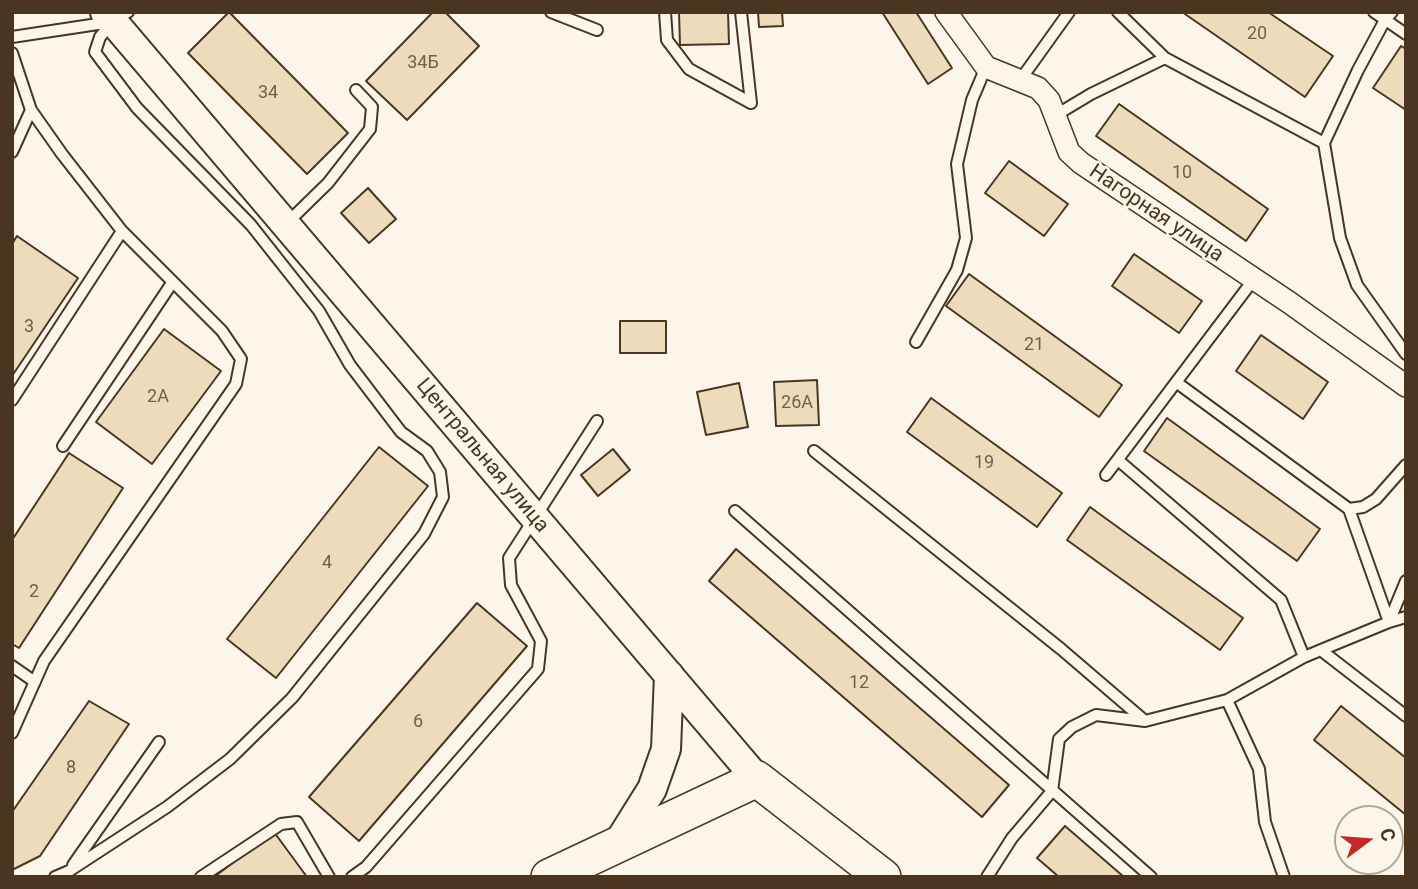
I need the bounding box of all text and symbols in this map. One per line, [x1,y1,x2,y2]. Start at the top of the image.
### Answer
house number: 20 [1247,23,1267,45]
house number: 34Б [407,52,439,74]
house number: 34 [258,82,278,104]
street label: Нагорная улица [1084,160,1228,268]
house number: 10 [1172,162,1192,184]
house number: 3 [24,316,34,338]
house number: 21 [1024,334,1044,356]
street label: Центральная улица [410,374,554,538]
house number: 2А [147,386,169,408]
house number: 26А [781,392,813,414]
house number: 19 [974,452,994,474]
house number: 4 [322,552,332,574]
house number: 2 [29,581,39,603]
house number: 12 [849,672,869,694]
house number: 6 [413,711,423,733]
house number: 8 [66,757,76,779]
north arrow [1334,805,1404,875]
text: С [1375,825,1401,844]

